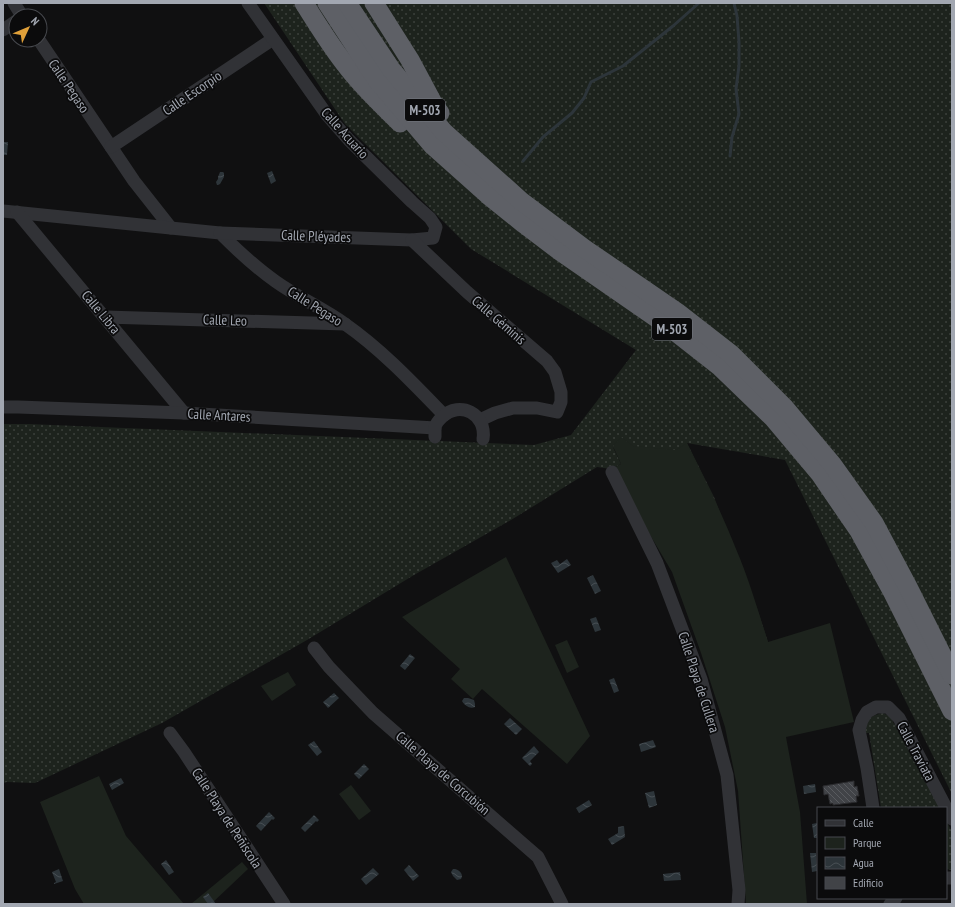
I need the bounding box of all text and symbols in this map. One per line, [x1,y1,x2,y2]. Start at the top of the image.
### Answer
north arrow [8,8,48,48]
text: N [28,14,42,28]
street label: Calle Pegaso [44,56,94,116]
street label: Calle Escorpio [159,67,225,119]
road number: M-503 [405,99,445,121]
street label: Calle Acuario [317,104,373,162]
street label: Calle Pléyades [281,226,351,246]
street label: Calle Pegaso [284,282,346,330]
street label: Calle Libra [78,287,124,337]
street label: Calle Géminis [468,292,530,349]
street label: Calle Leo [203,310,247,330]
road number: M-503 [652,318,692,340]
street label: Calle Antares [187,404,251,426]
street label: Calle Playa de Cullera [674,629,724,735]
street label: Calle Traviata [893,718,939,784]
street label: Calle Playa de Corcubión [392,727,494,819]
street label: Calle Playa de Peñíscola [188,764,266,872]
legend [817,807,947,899]
text: Calle [853,815,874,830]
text: Parque [853,835,882,850]
text: Agua [853,855,874,870]
text: Edificio [853,875,883,890]

